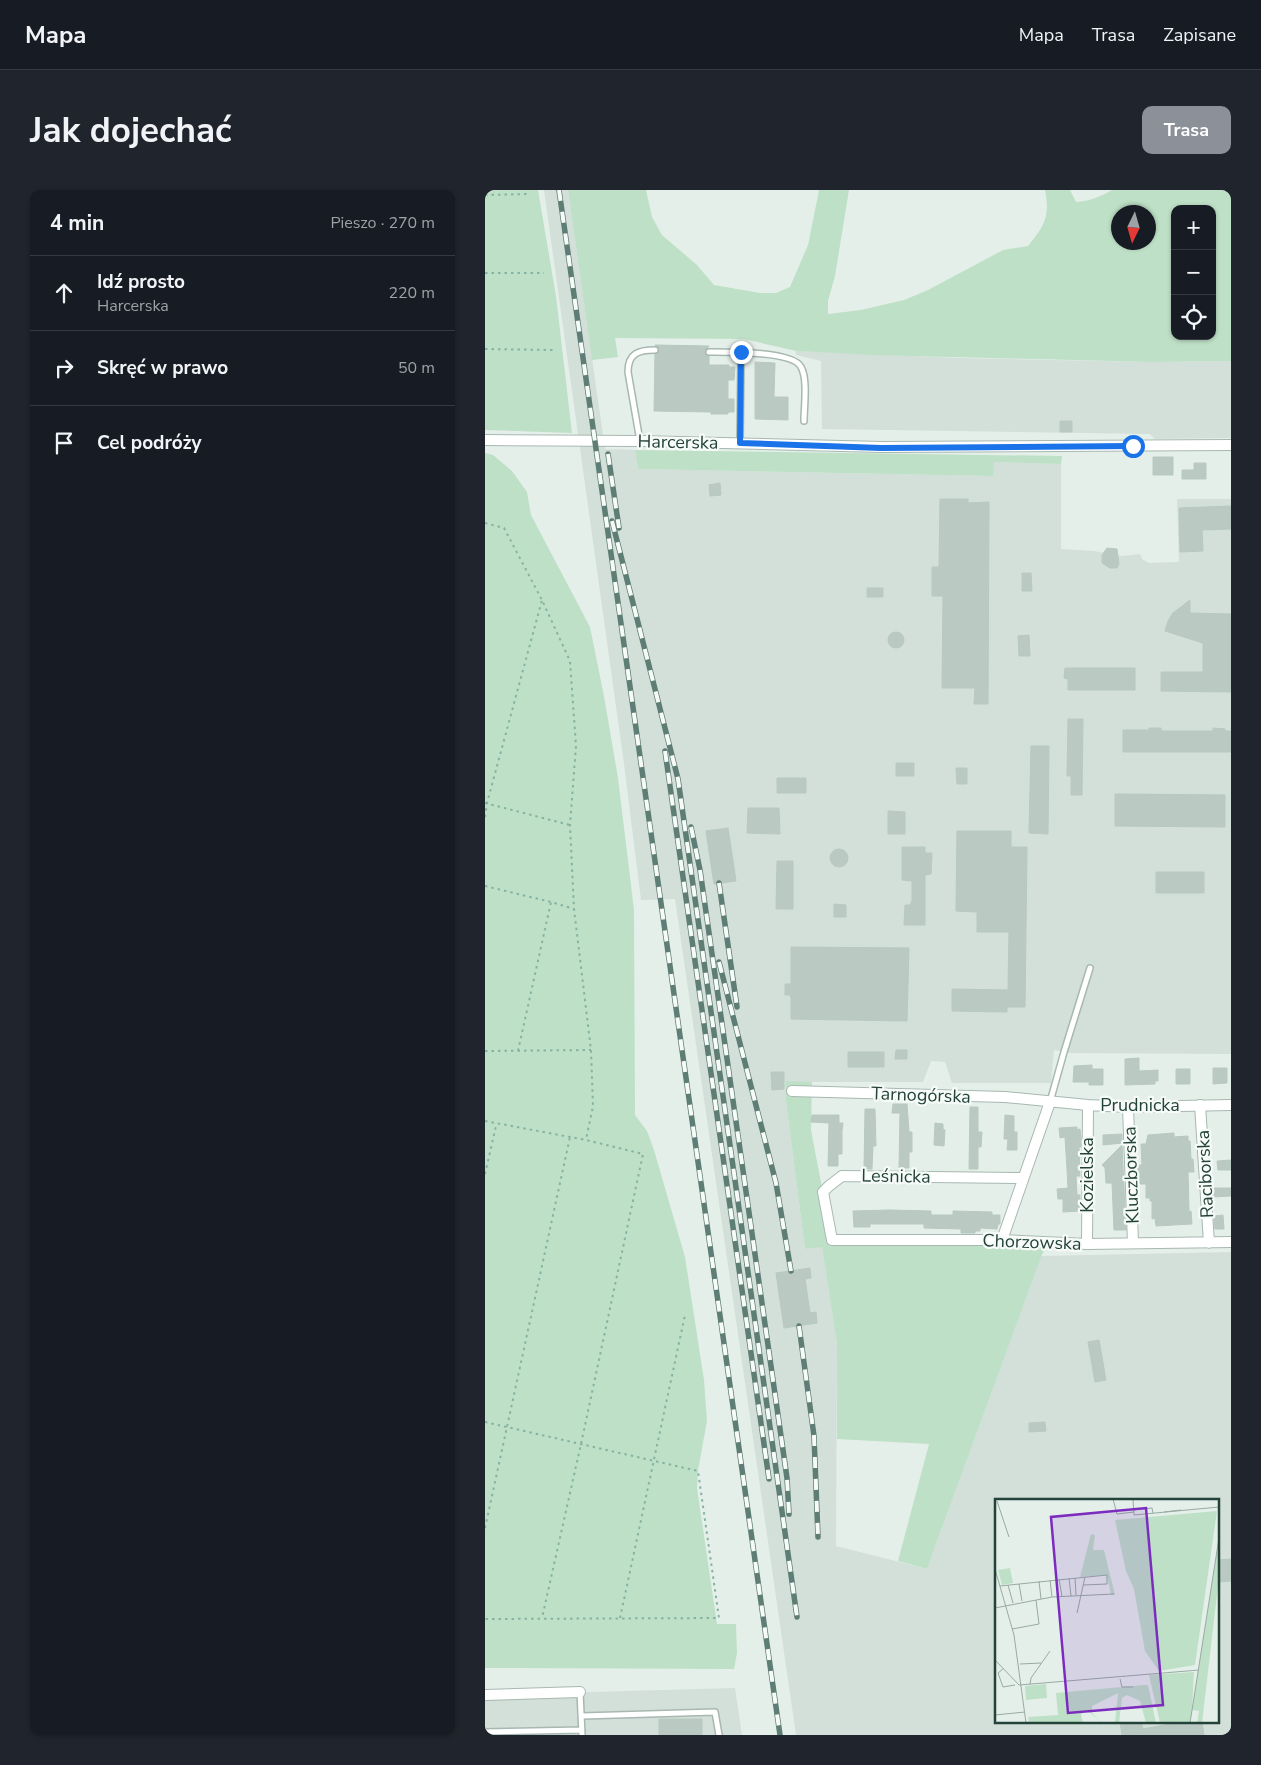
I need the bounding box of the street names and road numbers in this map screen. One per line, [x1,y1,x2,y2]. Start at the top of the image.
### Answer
street label: Harcerska [637,429,719,455]
street label: Tarnogórska [871,1081,971,1109]
street label: Prudnicka [1100,1093,1180,1117]
street label: Kluczborska [1117,1126,1145,1224]
street label: Raciborska [1191,1129,1219,1219]
street label: Kozielska [1075,1137,1099,1213]
street label: Leśnicka [861,1163,931,1189]
street label: Chorzowska [982,1228,1082,1256]

